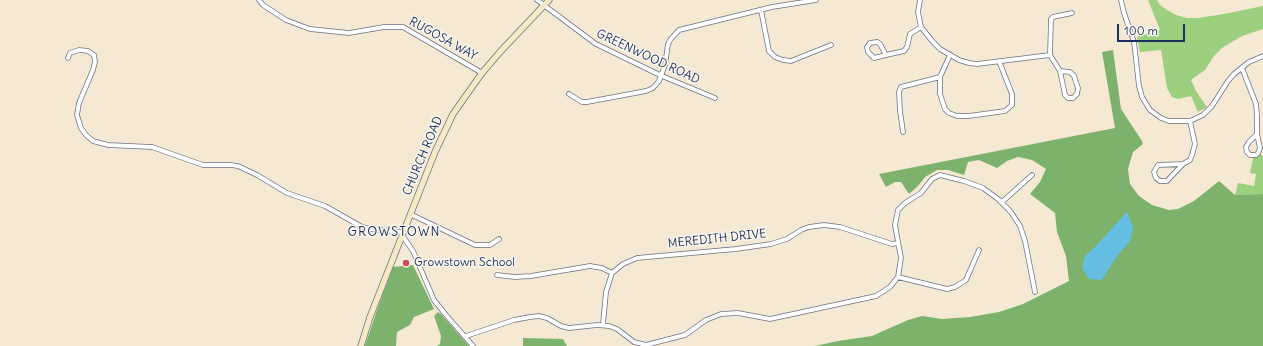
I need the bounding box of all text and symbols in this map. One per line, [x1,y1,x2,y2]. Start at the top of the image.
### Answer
street label: RUGOSA WAY [407,14,479,64]
scale bar [1119,16,1187,42]
text: 100 m [1124,23,1158,38]
street label: GREENWOOD ROAD [594,27,702,87]
street label: CHURCH ROAD [400,114,446,198]
district label: GROWSTOWN [348,224,440,240]
street label: MEREDITH DRIVE [667,227,767,251]
place label: Growstown School [414,256,515,270]
marker: Growstown School [401,258,411,268]

